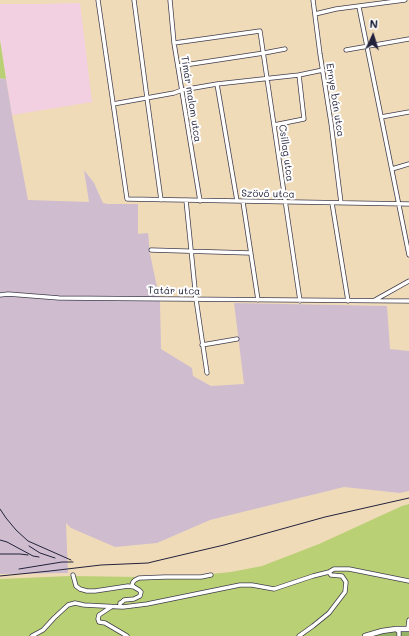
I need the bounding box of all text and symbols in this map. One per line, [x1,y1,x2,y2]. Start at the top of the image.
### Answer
north arrow [353,16,393,56]
text: N [369,16,379,31]
street label: Tímár malom utca [178,55,204,143]
street label: Ernye bán utca [323,62,347,138]
street label: Csillag utca [276,124,296,182]
street label: Szövő utca [241,188,295,200]
street label: Tatár utca [148,285,200,297]

